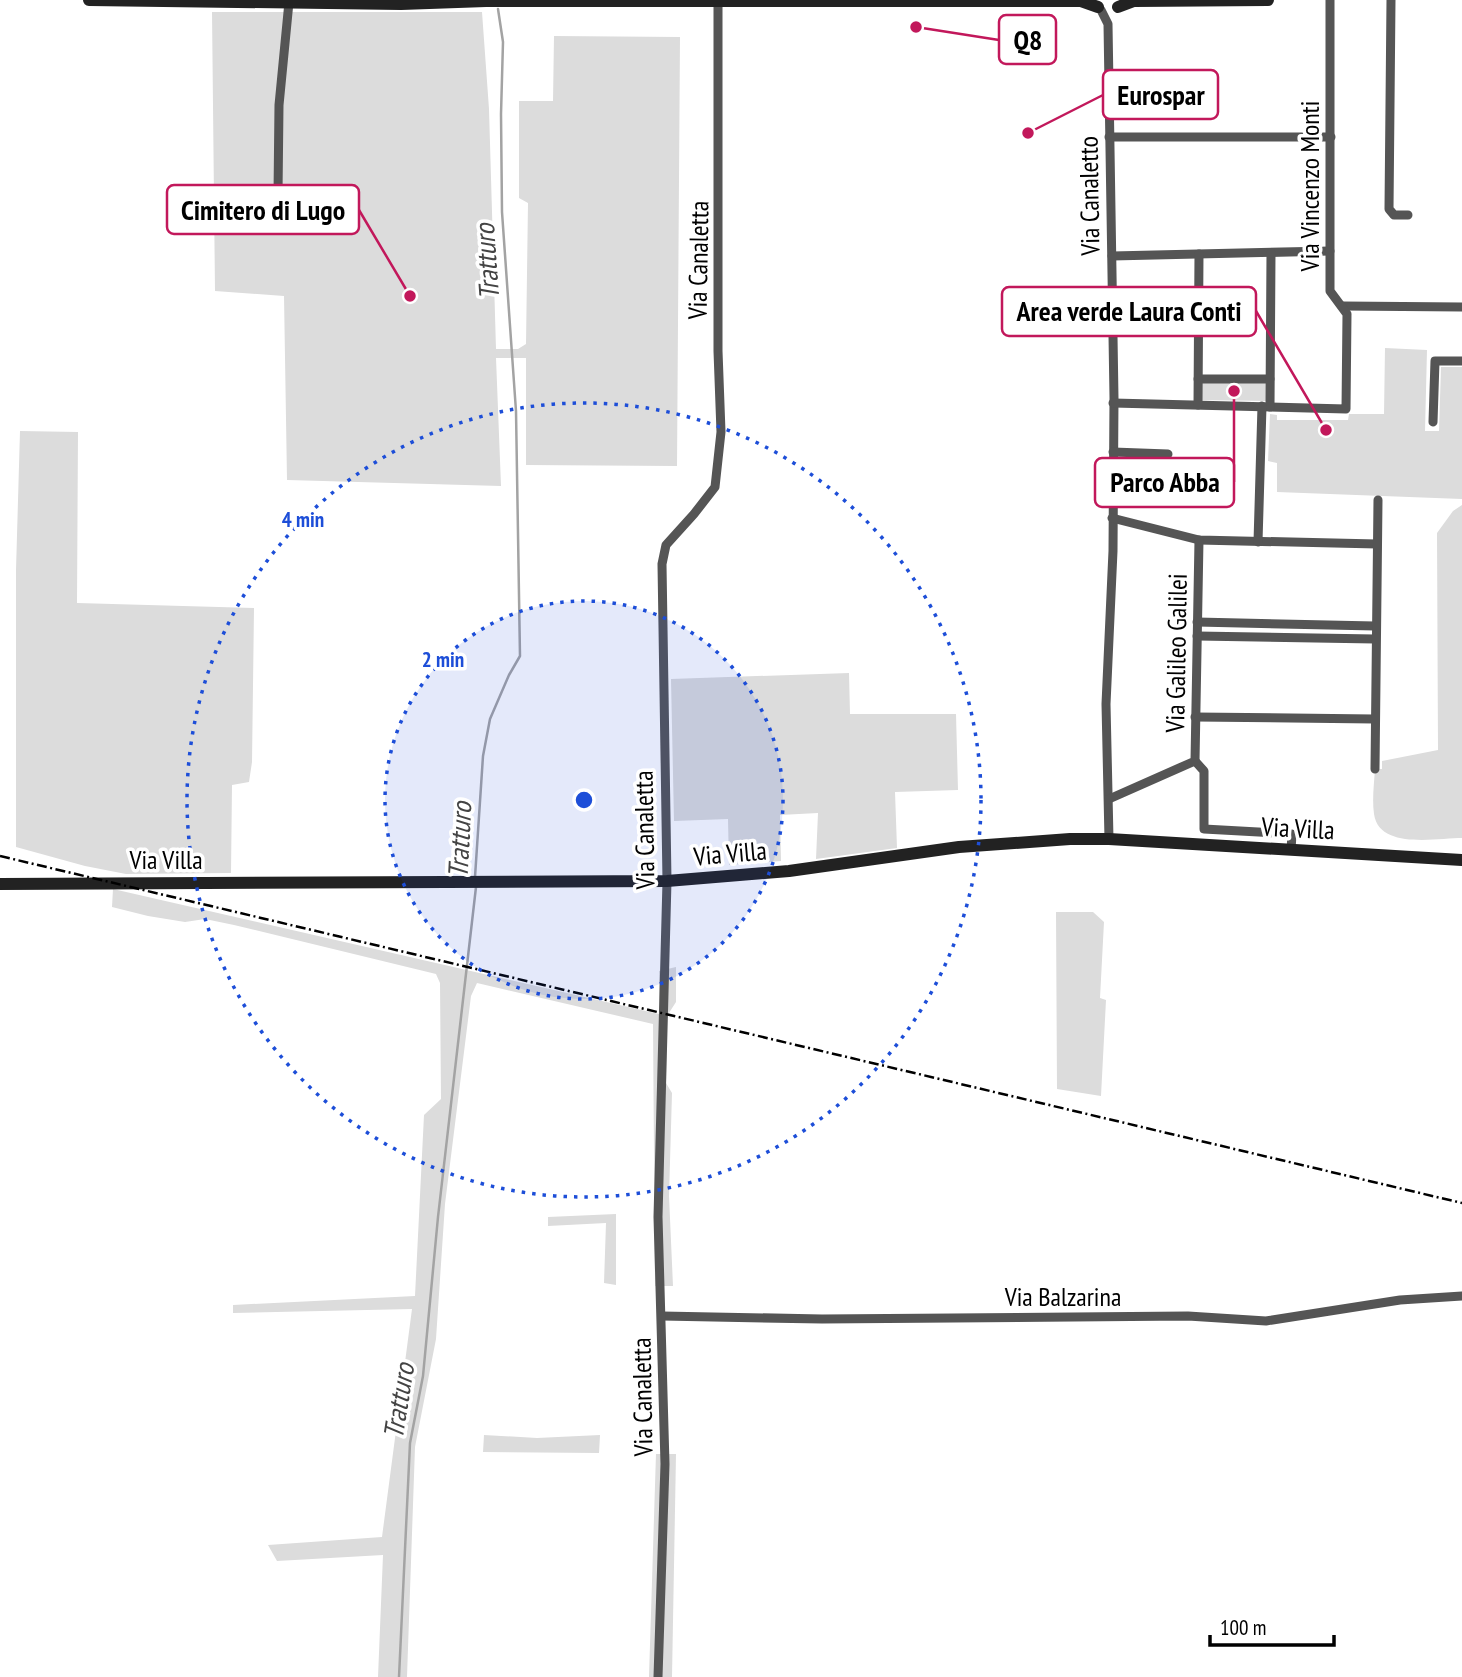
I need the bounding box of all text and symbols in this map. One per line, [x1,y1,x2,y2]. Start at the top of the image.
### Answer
callout: Q8 [999,15,1056,64]
text: Q8 [1014,21,1042,58]
callout: Eurospar [1103,70,1218,119]
text: Eurospar [1117,76,1205,113]
street label: Via Vincenzo Monti [1293,101,1326,272]
street label: Via Canaletto [1071,136,1107,257]
callout: Cimitero di Lugo [167,185,359,234]
text: Cimitero di Lugo [181,191,345,228]
street label: Via Canaletta [680,200,716,321]
water label: Tratturo [465,221,507,301]
callout: Area verde Laura Conti [1002,287,1256,336]
text: Area verde Laura Conti [1016,292,1241,329]
callout: Parco Abba [1095,458,1234,507]
text: Parco Abba [1110,463,1220,500]
text: 4 min [282,506,324,533]
street label: Via Galileo Galilei [1158,573,1194,734]
text: 2 min [422,646,464,673]
street label: Via Canaletta [626,770,662,891]
centre of rings [572,788,596,812]
water label: Tratturo [439,799,480,879]
street label: Via Villa [1260,810,1335,846]
street label: Via Villa [691,833,768,873]
street label: Via Villa [128,843,203,876]
street label: Via Balzarina [1004,1280,1121,1313]
street label: Via Canaletta [624,1337,660,1458]
water label: Tratturo [374,1359,423,1442]
scale bar [1210,1604,1334,1648]
text: 100 m [1220,1614,1266,1641]

